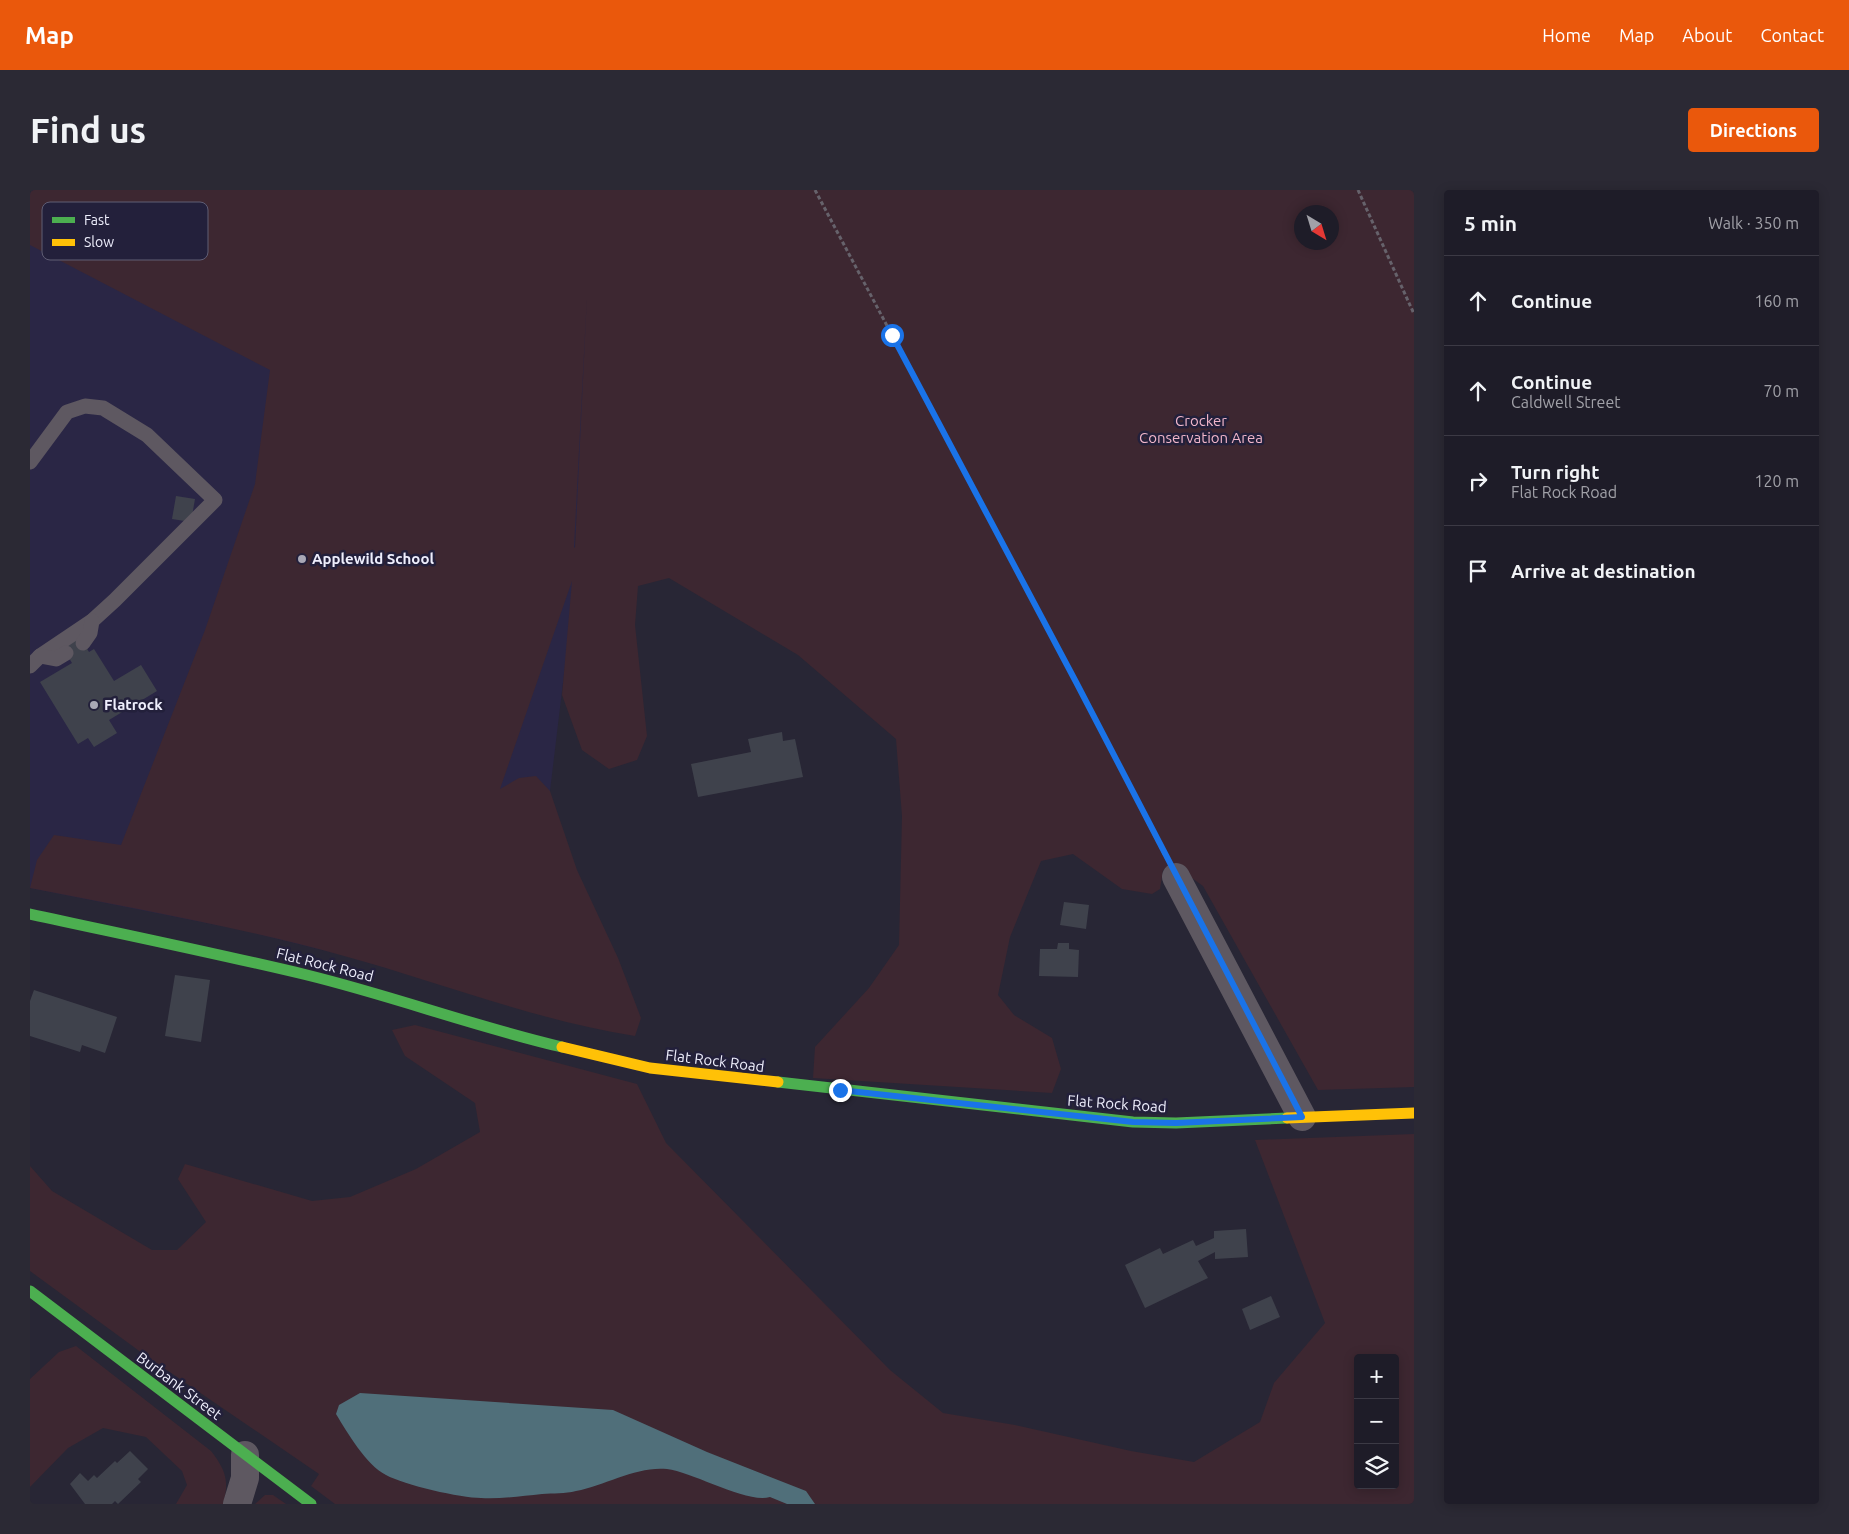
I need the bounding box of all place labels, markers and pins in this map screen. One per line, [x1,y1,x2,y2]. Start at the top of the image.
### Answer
place label: Applewild School [312,550,434,567]
marker: Applewild School [296,553,308,565]
place label: Flatrock [104,696,163,713]
marker: Flatrock [88,699,100,711]

